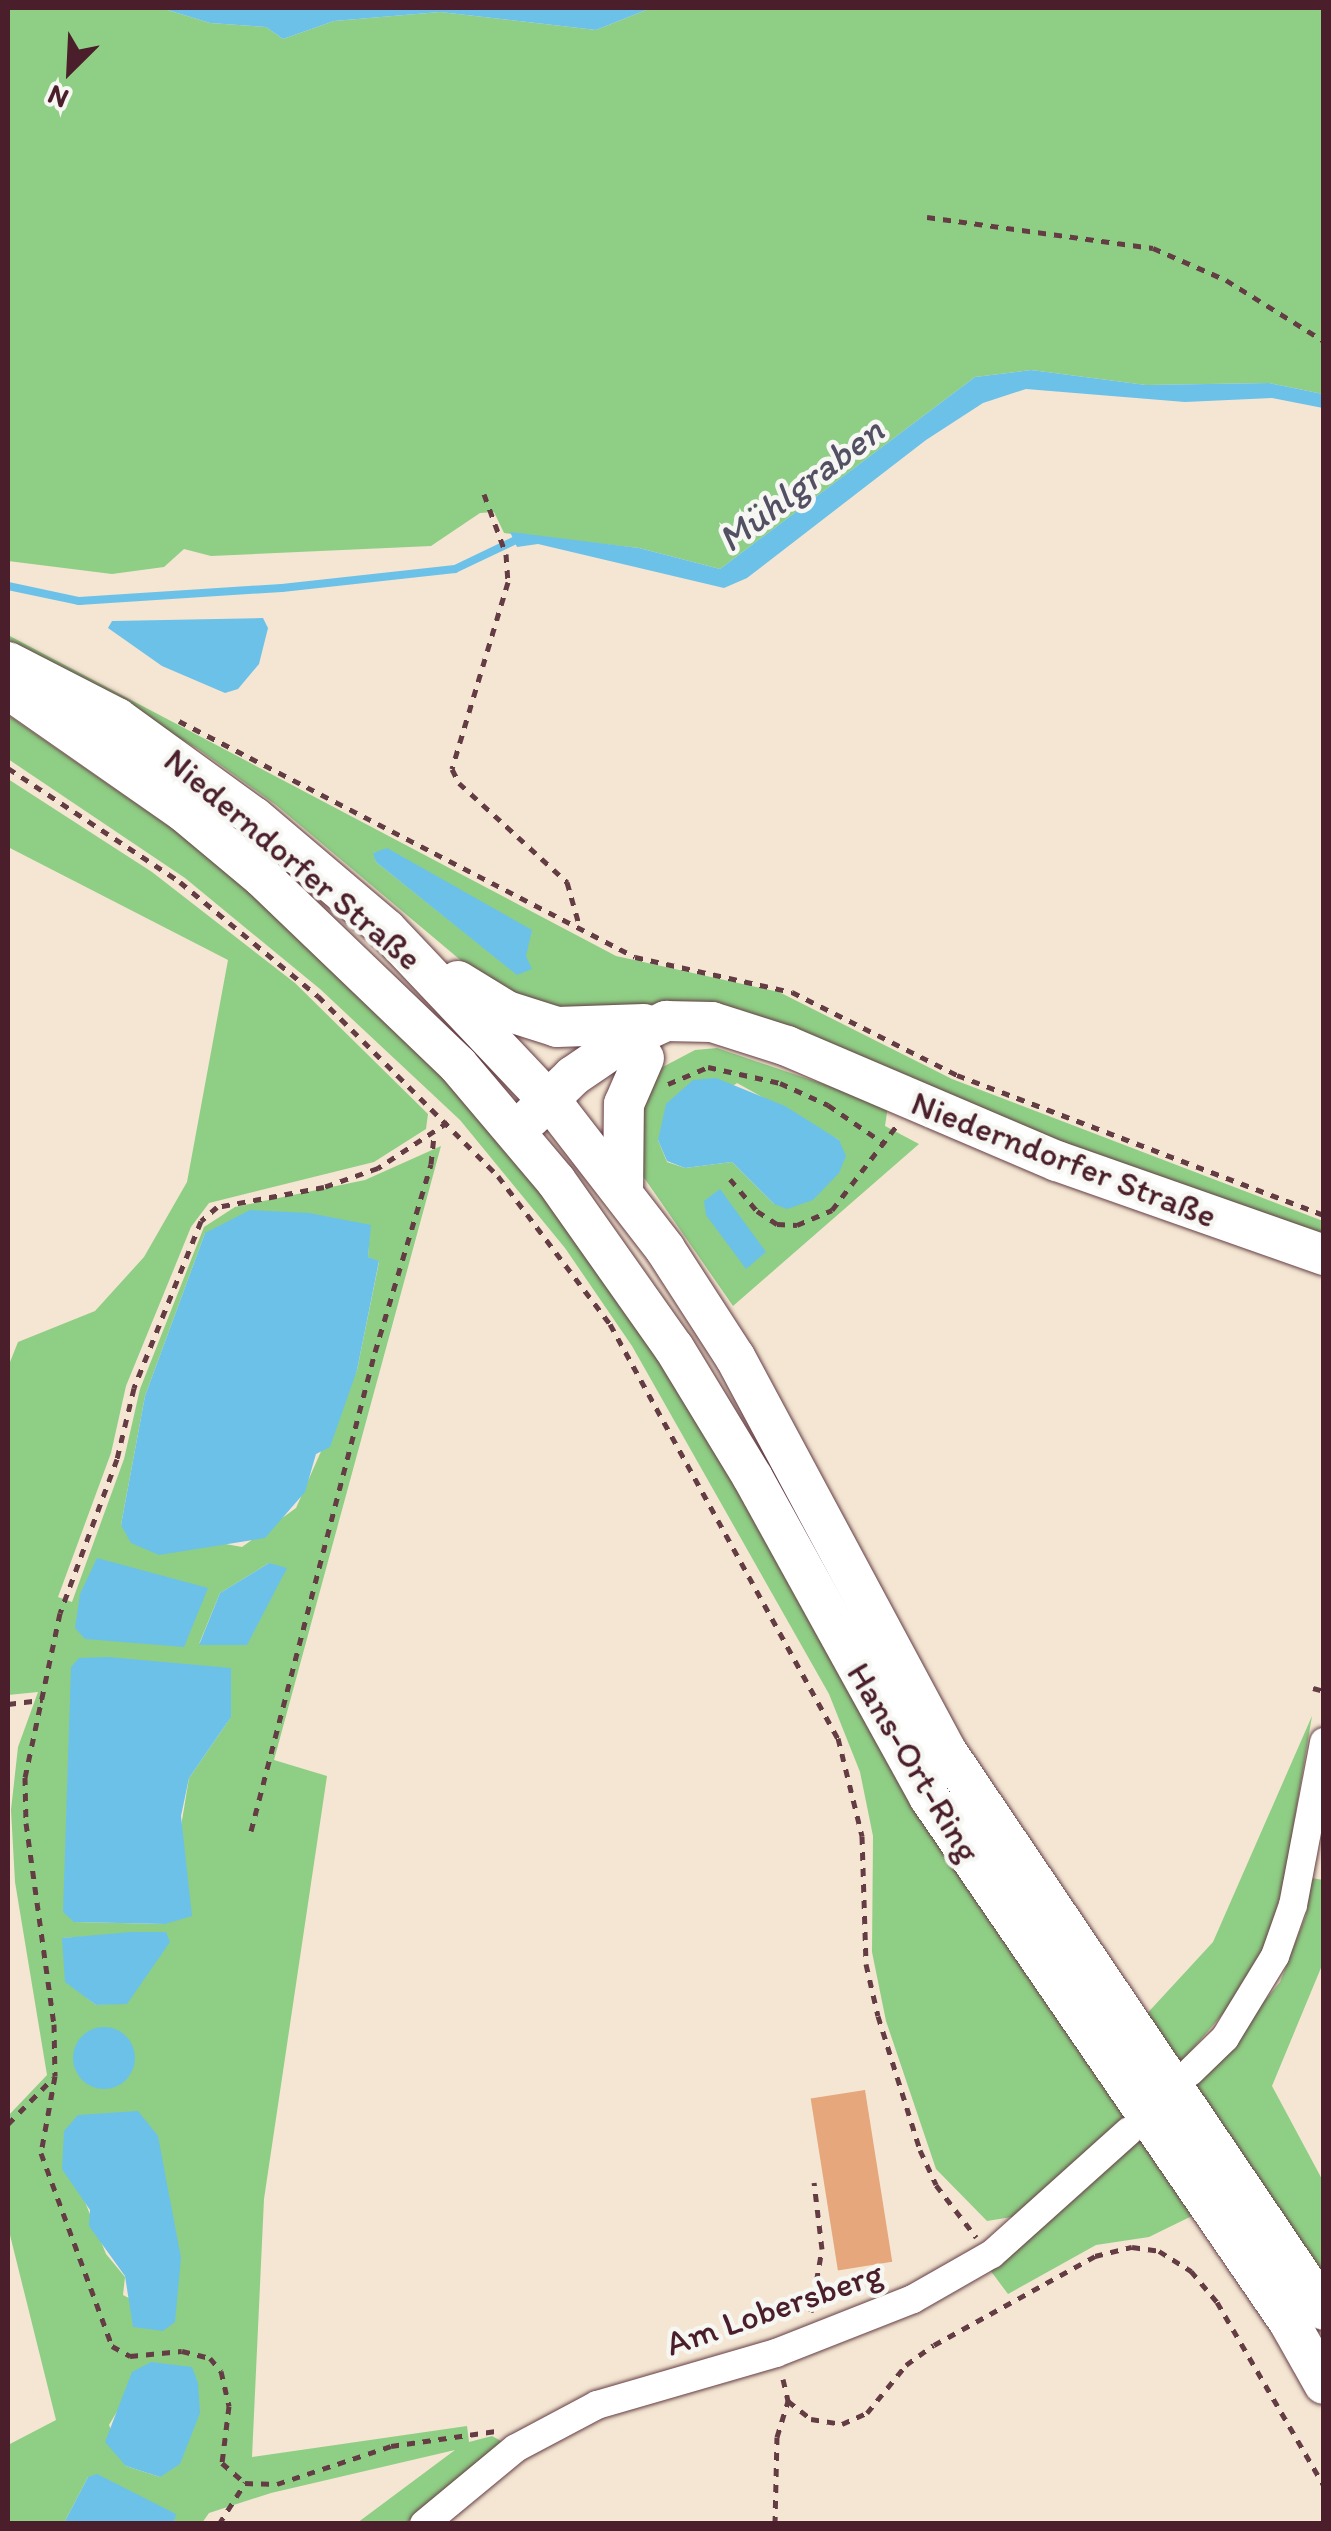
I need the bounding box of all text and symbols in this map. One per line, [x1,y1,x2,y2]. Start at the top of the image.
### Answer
north arrow [20,20,120,120]
text: N [42,78,73,117]
water label: Mühlgraben [709,408,893,562]
street label: Niederndorfer Straße [156,739,430,979]
street label: Niederndorfer Straße [906,1082,1222,1236]
street label: Hans-Ort-Ring [838,1655,990,1869]
street label: Am Lobersberg [661,2251,887,2365]

